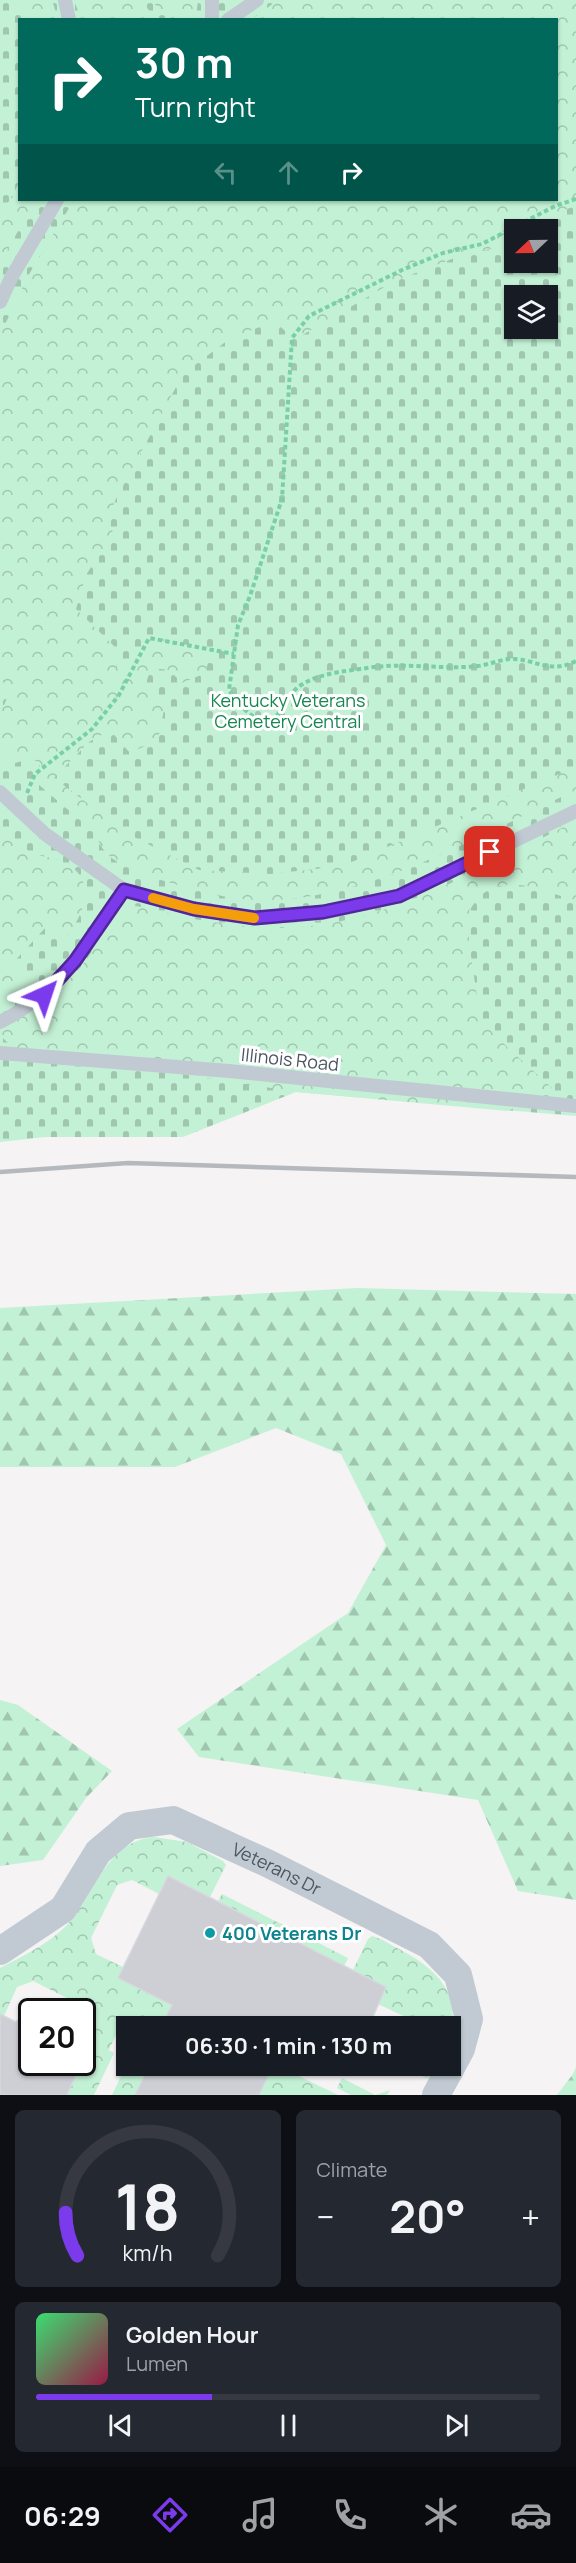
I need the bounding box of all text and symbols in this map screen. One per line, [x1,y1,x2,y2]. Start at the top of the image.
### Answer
text: 30 m [135,33,233,91]
icon: right [36,42,114,120]
text: Turn right [135,88,256,125]
icon: left [209,156,242,189]
icon: ahead [272,156,305,189]
icon: right [335,156,368,189]
north arrow [504,219,558,273]
map controls [504,219,558,339]
button: layers [504,285,558,339]
park label: Kentucky Veterans Cemetery Central [211,688,365,733]
pin [464,826,515,877]
icon: arrive [473,835,506,868]
position arrow [12,963,76,1027]
street label: Illinois Road [240,1042,340,1076]
street label: Veterans Dr [228,1837,326,1901]
place label: 400 Veterans Dr [222,1921,361,1945]
marker: 400 Veterans Dr [203,1926,217,1940]
speed limit sign: 20 [18,1998,96,2076]
text: 06:30 · 1 min · 130 m [185,2031,392,2061]
text: Climate [317,2156,388,2183]
text: 18 [115,2163,181,2249]
text: 20° [389,2185,466,2247]
text: − [317,2194,334,2239]
text: + [521,2194,540,2239]
text: km/h [123,2238,173,2267]
text: Golden Hour [126,2320,259,2350]
text: Lumen [126,2350,188,2377]
icon: previous [104,2409,137,2442]
icon: pause [272,2409,305,2442]
icon: next [440,2409,473,2442]
icon: directions [149,2494,191,2536]
icon: music [239,2494,281,2536]
icon: phone [329,2494,371,2536]
icon: climate [420,2494,462,2536]
icon: car [510,2494,552,2536]
text: 06:29 [24,2497,101,2534]

